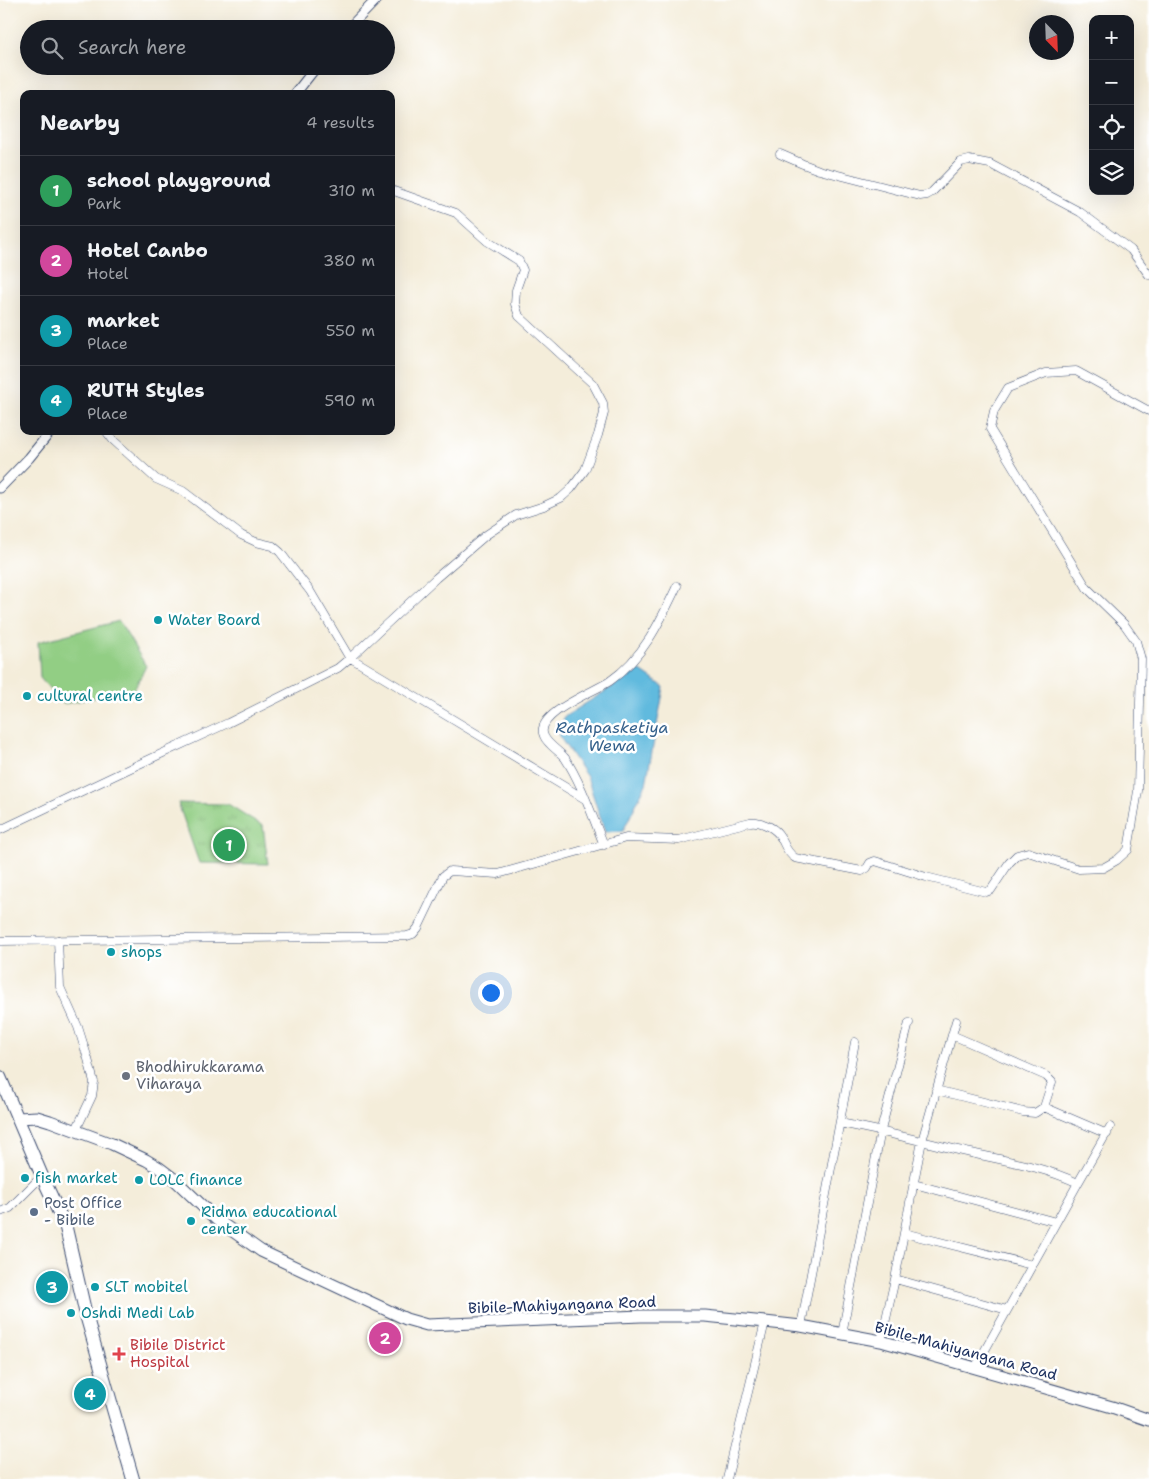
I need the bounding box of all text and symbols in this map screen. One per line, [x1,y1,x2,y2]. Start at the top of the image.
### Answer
north arrow [1029,15,1074,60]
map controls [1089,15,1134,195]
button: + [1089,15,1134,60]
search box [20,20,395,75]
icon: search [38,34,66,62]
text: Search here [78,35,187,60]
button: − [1089,60,1134,105]
button: locate [1089,105,1134,150]
text: Nearby [40,109,120,137]
text: 4 results [306,112,375,133]
button: layers [1089,150,1134,195]
text: school playground [87,168,271,193]
text: 1 [52,180,60,201]
text: 310 m [328,180,375,201]
text: Park [87,193,121,214]
text: Hotel Canbo [87,238,208,263]
text: 2 [50,250,62,271]
text: 380 m [323,250,375,271]
text: Hotel [87,263,128,284]
text: market [87,308,159,333]
text: 3 [50,320,62,341]
text: 550 m [326,320,375,341]
text: Place [87,333,128,354]
text: RUTH Styles [87,378,205,403]
text: 4 [50,390,62,411]
text: 590 m [325,390,375,411]
text: Place [87,403,128,424]
place label: Water Board [168,610,261,630]
marker: Water Board [152,614,164,626]
place label: cultural centre [37,686,143,706]
marker: cultural centre [21,690,33,702]
water label: Rathpasketiya Wewa [556,717,668,756]
pin: 1 [213,826,245,864]
place label: shops [121,942,162,962]
marker: shops [105,946,117,958]
your location [478,980,504,1006]
place label: Bhodhirukkarama Viharaya [136,1057,265,1094]
marker: Bhodhirukkarama Viharaya [120,1070,132,1082]
place label: fish market [35,1168,118,1188]
place label: LOLC finance [149,1170,243,1190]
marker: fish market [19,1172,31,1184]
marker: LOLC finance [133,1174,145,1186]
place label: Post Office - Bibile [44,1193,122,1230]
place label: Ridma educational center [201,1202,338,1239]
marker: Post Office - Bibile [28,1206,40,1218]
marker: Ridma educational center [185,1215,197,1227]
pin: 3 [36,1268,68,1306]
place label: SLT mobitel [105,1277,188,1297]
marker: SLT mobitel [89,1281,101,1293]
street label: Bibile-Mahiyangana Road [468,1292,657,1318]
place label: Oshdi Medi Lab [81,1303,194,1323]
marker: Oshdi Medi Lab [65,1307,77,1319]
street label: Bibile-Mahiyangana Road [873,1317,1060,1385]
pin: 2 [369,1319,401,1357]
place label: Bibile District Hospital [130,1335,226,1372]
marker: Bibile District Hospital [112,1347,126,1361]
pin: 4 [74,1375,106,1413]

